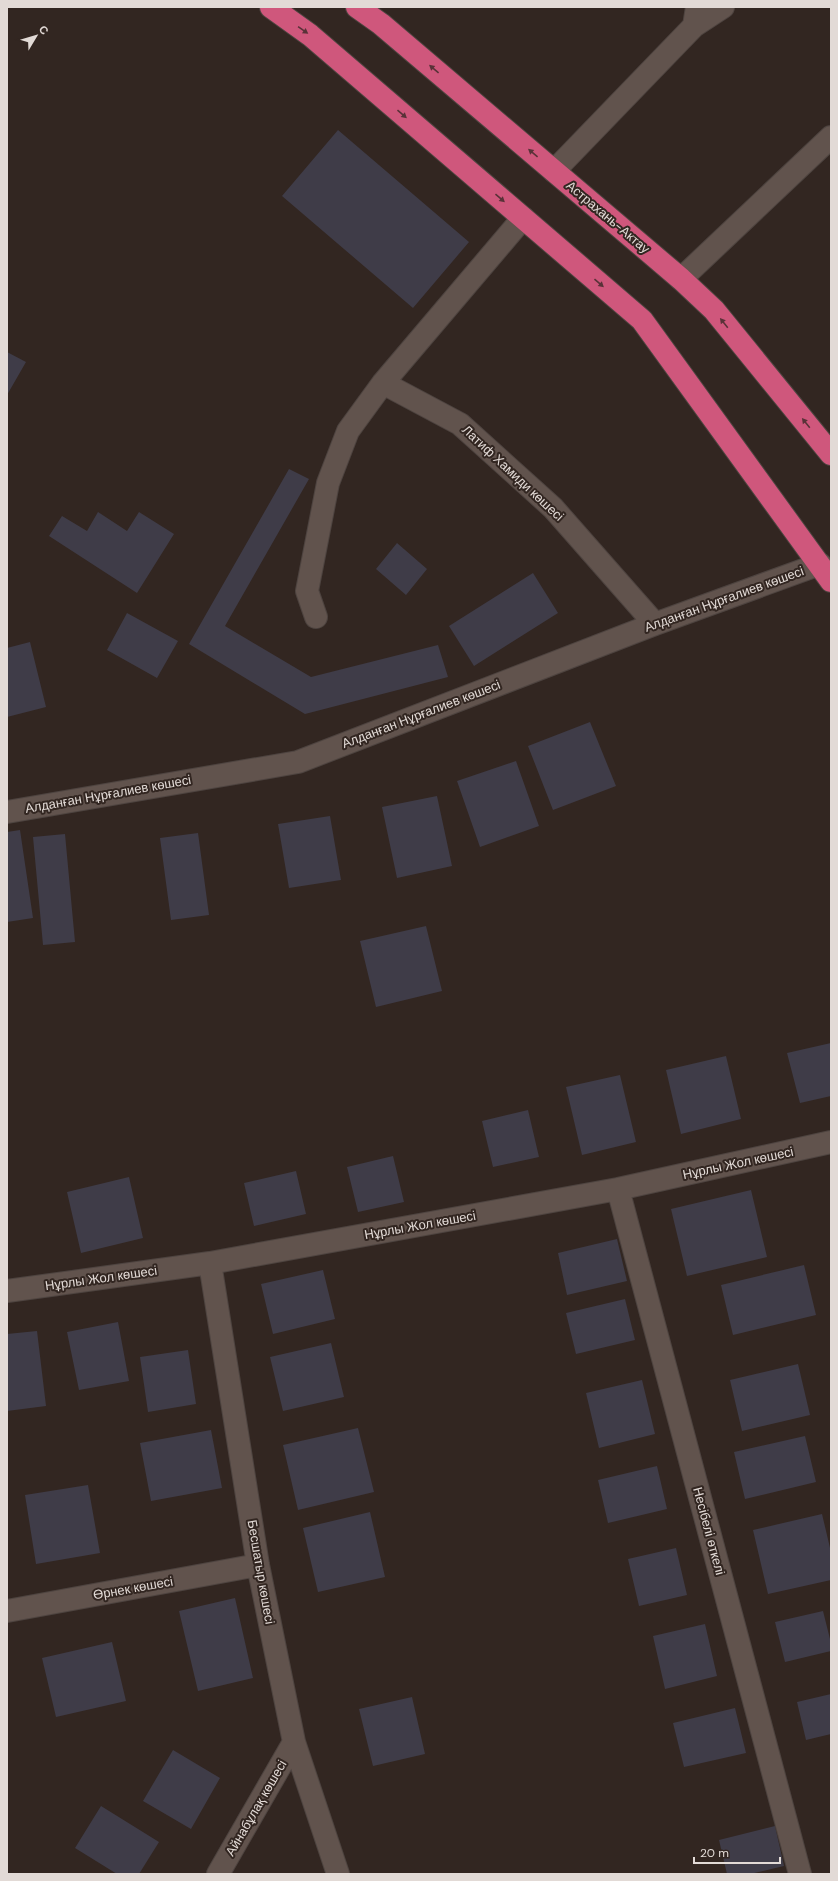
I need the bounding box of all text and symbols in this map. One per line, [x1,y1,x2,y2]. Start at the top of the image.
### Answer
north arrow [16,16,56,56]
text: С [36,22,52,37]
one-way arrow [297,26,308,34]
one-way arrow [429,64,439,73]
one-way arrow [396,109,407,118]
one-way arrow [527,149,538,158]
street label: Астрахань-Актау [563,177,654,257]
one-way arrow [495,194,506,203]
one-way arrow [594,279,604,288]
one-way arrow [720,317,729,328]
one-way arrow [802,418,811,429]
street label: Латиф Хамиди көшесі [458,421,568,525]
street label: Алданған Нұрғалиев көшесі [642,562,806,636]
street label: Алданған Нұрғалиев көшесі [339,676,503,752]
street label: Алданған Нұрғалиев көшесі [24,771,192,817]
street label: Нұрлы Жол көшесі [681,1143,795,1183]
street label: Нұрлы Жол көшесі [363,1207,477,1243]
street label: Нұрлы Жол көшесі [44,1262,158,1294]
street label: Несібелі өткелі [689,1485,729,1577]
street label: Бесшатыр көшесі [243,1519,279,1626]
street label: Өрнек көшесі [92,1573,174,1603]
street label: Айнабұлақ көшесі [222,1757,290,1859]
scale bar [694,1839,780,1865]
text: 20 m [700,1845,729,1861]

